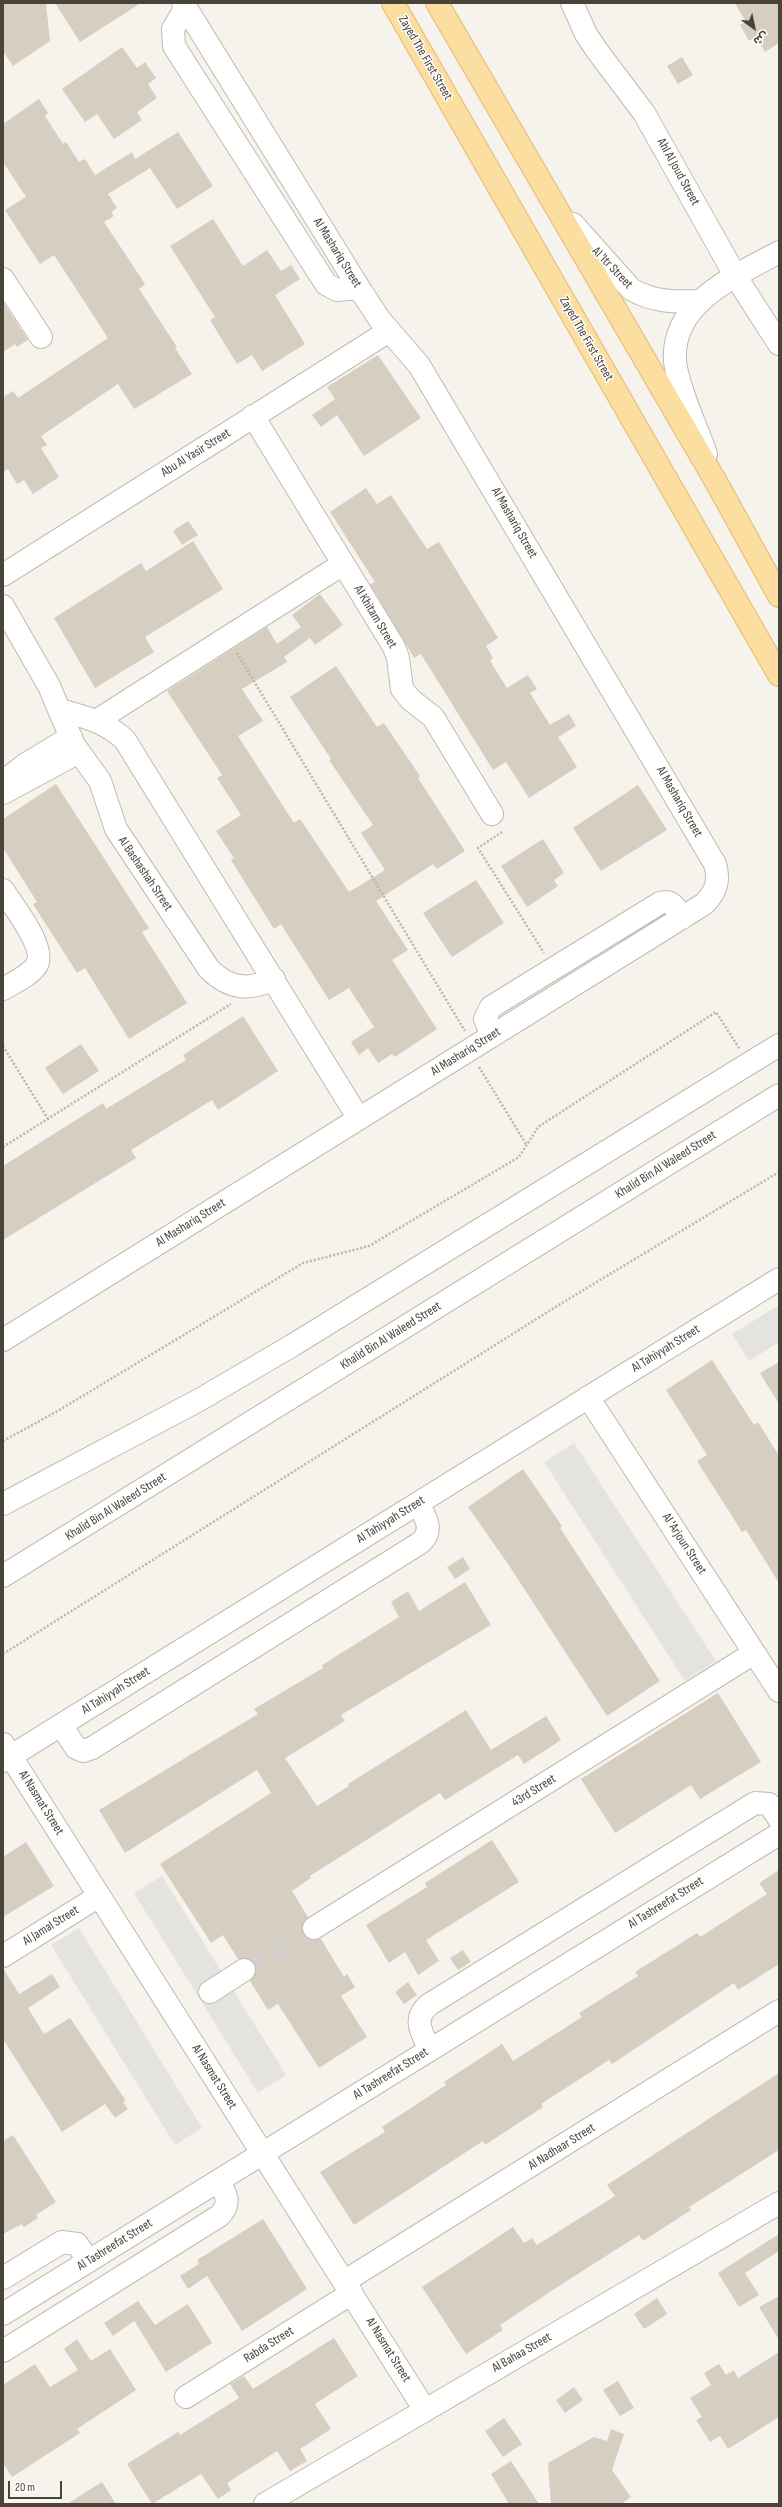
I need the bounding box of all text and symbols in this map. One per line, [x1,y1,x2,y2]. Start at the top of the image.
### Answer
north arrow [734,8,774,48]
street label: Zayed The First Street [394,13,456,103]
text: ش [751,29,771,48]
street label: Ahl Al Joud Street [653,136,703,208]
street label: Al Mashariq Street [309,215,365,291]
street label: Al 'Itr Street [588,244,636,292]
street label: Zayed The First Street [555,294,617,384]
street label: Abu Al Yasir Street [158,425,234,481]
street label: Al Mashariq Street [487,485,541,561]
street label: Al Khitam Street [350,583,400,651]
street label: Al Mashariq Street [652,764,706,840]
street label: Al Bashashah Street [114,834,176,914]
street label: Al Mashariq Street [428,1024,504,1080]
street label: Khalid Bin Al Waleed Street [613,1128,719,1202]
street label: Al Mashariq Street [153,1195,229,1251]
street label: Khalid Bin Al Waleed Street [338,1299,444,1373]
street label: Al Tahiyyah Street [629,1322,703,1376]
street label: Khalid Bin Al Waleed Street [63,1470,169,1544]
street label: Al Tahiyyah Street [354,1493,428,1547]
street label: Al 'Arjoun Street [658,1510,710,1578]
street label: Al Tahiyyah Street [79,1664,153,1718]
street label: Al Nasmat Street [15,1768,67,1838]
street label: 43rd Street [509,1771,559,1811]
street label: Al Tashreefat Street [625,1874,707,1932]
street label: Al Jamal Street [20,1903,82,1949]
street label: Al Nasmat Street [188,2042,240,2112]
street label: Al Tashreefat Street [350,2045,432,2103]
street label: Al Nadhaar Street [526,2120,598,2174]
street label: Al Tashreefat Street [74,2216,156,2274]
street label: Al Nasmat Street [362,2315,414,2385]
street label: Rabda Street [241,2324,297,2366]
street label: Al Bahaa Street [489,2330,555,2376]
scale bar [10,2473,64,2499]
text: 20 m [15,2480,35,2495]

